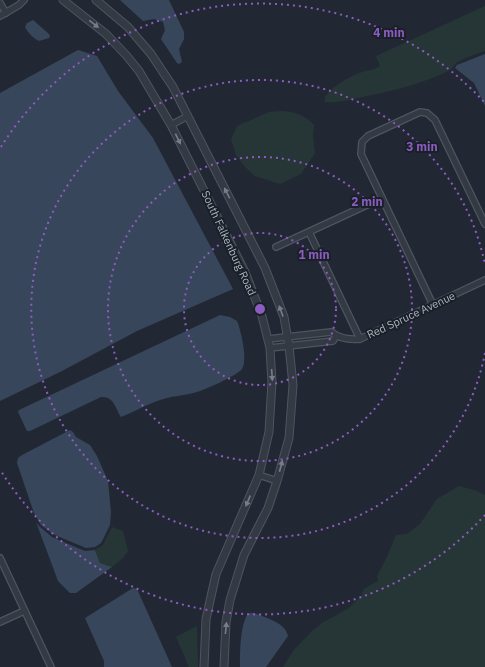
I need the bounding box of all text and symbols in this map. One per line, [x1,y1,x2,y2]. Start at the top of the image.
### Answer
one-way arrow [88,20,99,28]
text: 4 min [373,25,405,40]
one-way arrow [175,133,181,145]
text: 3 min [406,139,438,154]
one-way arrow [224,187,230,198]
street label: South Falkenburg Road [199,188,259,298]
text: 2 min [351,194,383,209]
text: 1 min [298,247,330,262]
street label: Red Spruce Avenue [365,288,457,342]
centre of rings [253,302,267,316]
one-way arrow [278,304,284,316]
one-way arrow [268,369,275,381]
one-way arrow [278,460,284,472]
one-way arrow [245,496,251,507]
one-way arrow [222,622,229,634]

